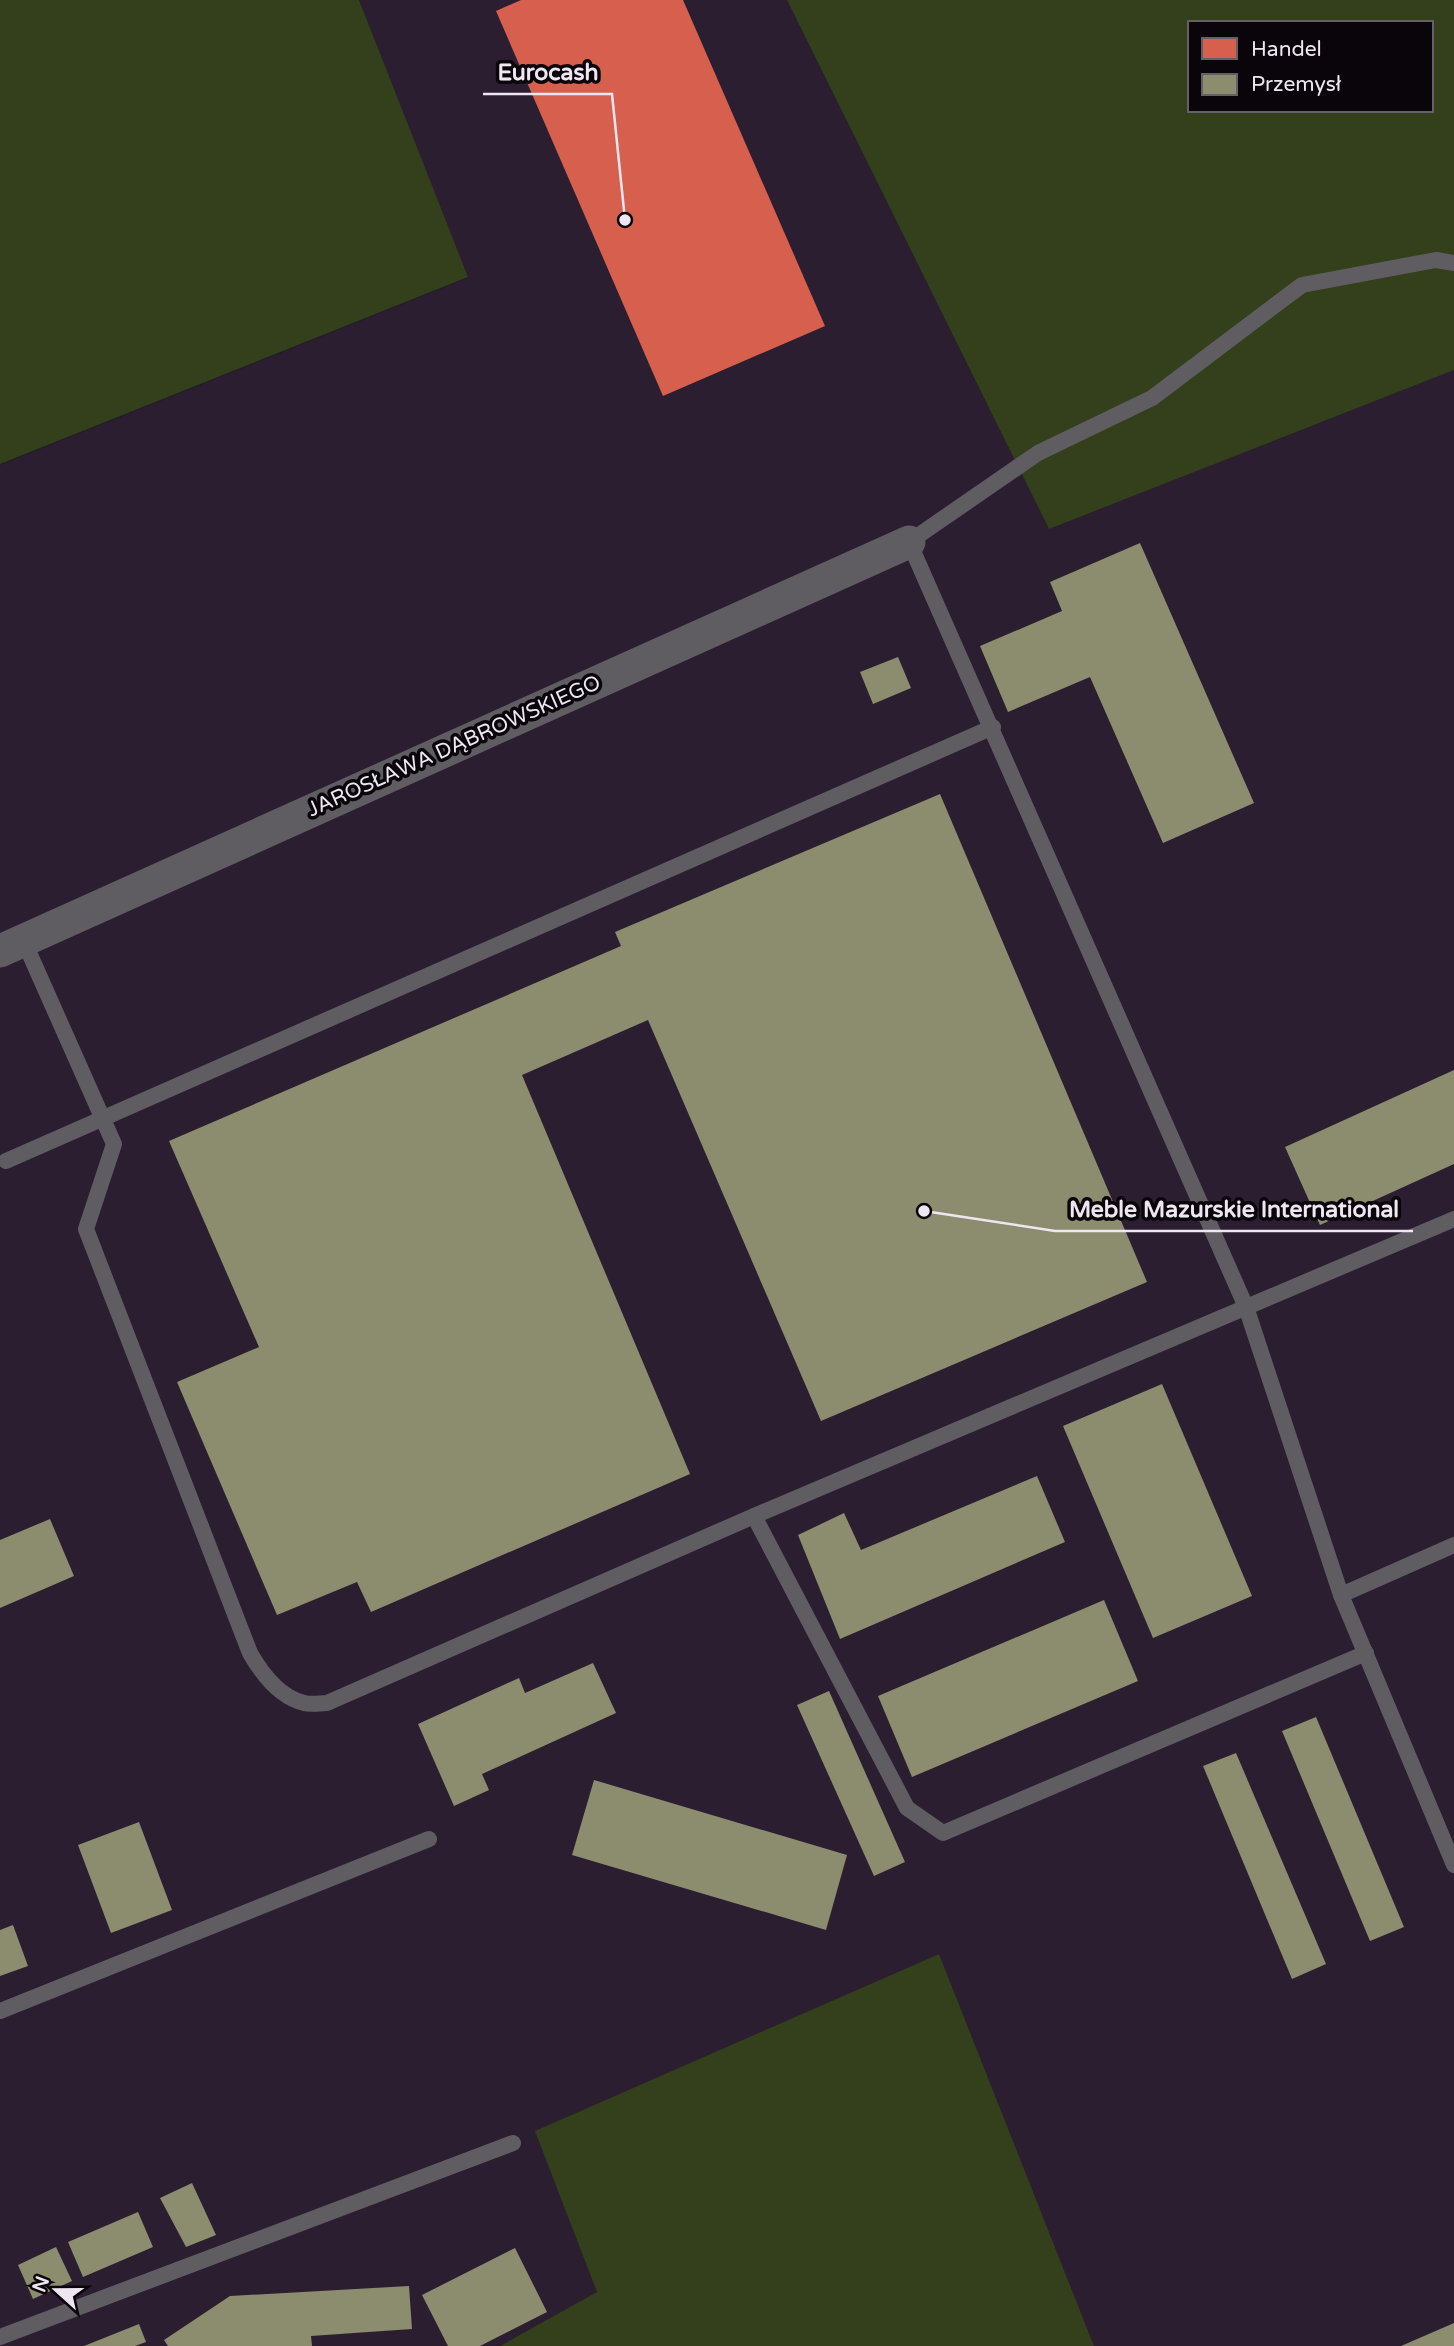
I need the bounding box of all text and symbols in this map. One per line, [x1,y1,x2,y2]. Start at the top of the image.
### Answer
legend [1188,21,1433,112]
text: Handel [1251,37,1322,62]
callout: Eurocash [483,50,612,94]
text: Eurocash [497,59,599,87]
text: Przemysł [1251,72,1342,97]
street label: JAROSŁAWA DĄBROWSKIEGO [304,670,604,822]
callout: Meble Mazurskie International [1055,1187,1413,1231]
text: Meble Mazurskie International [1069,1196,1399,1224]
north arrow [21,2255,91,2325]
text: N [28,2273,54,2295]

